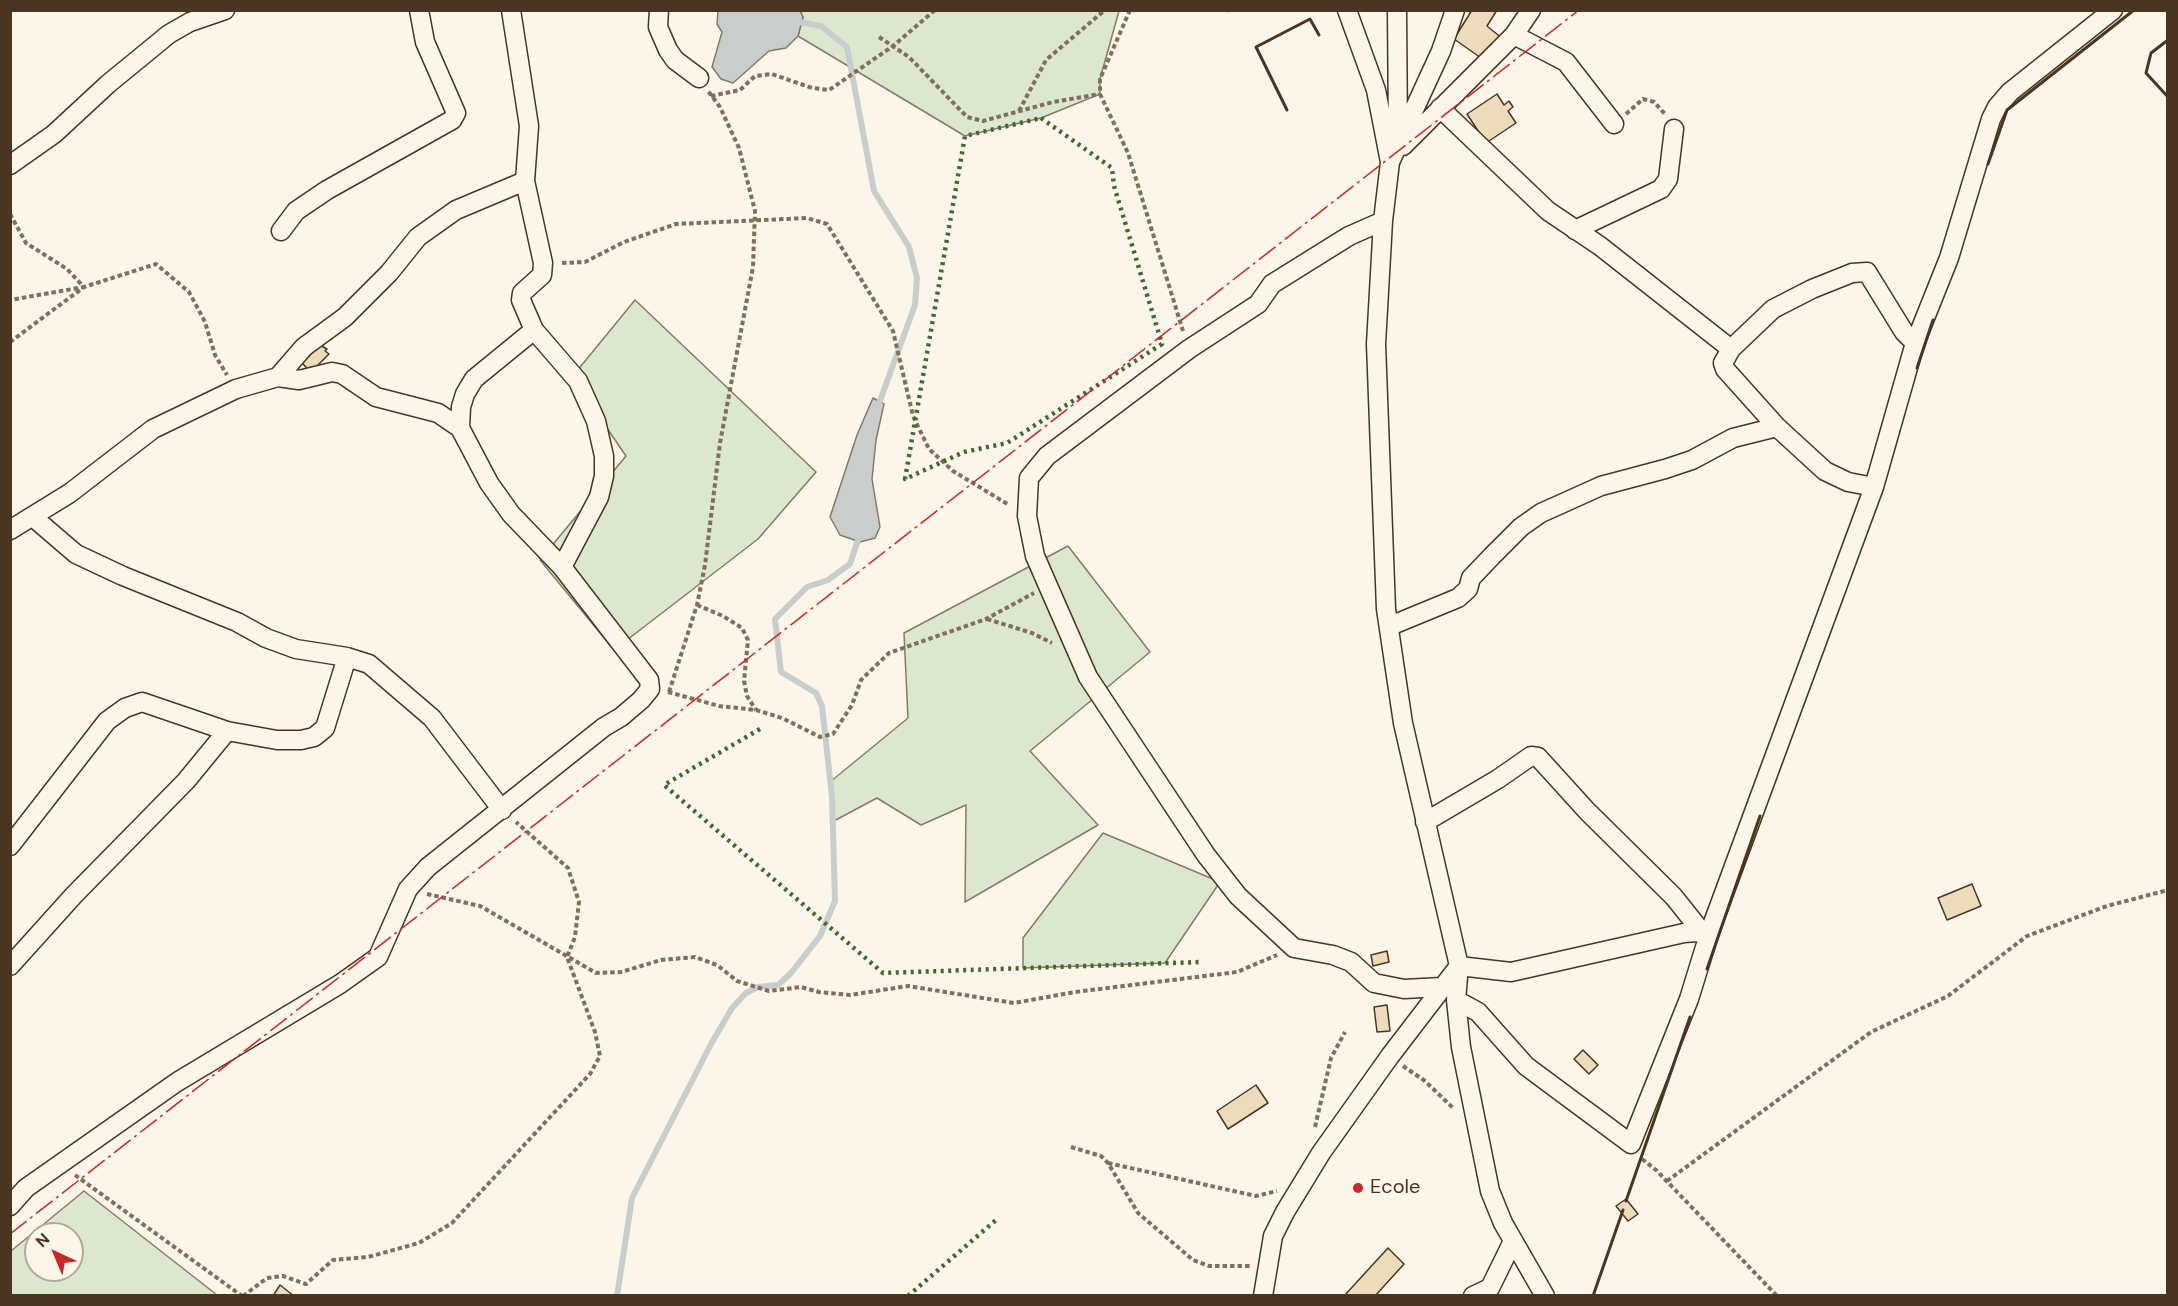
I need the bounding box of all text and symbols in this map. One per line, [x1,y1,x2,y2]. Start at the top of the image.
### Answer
place label: Ecole [1370,1176,1420,1200]
marker: Ecole [1351,1181,1365,1195]
north arrow [24,1222,84,1282]
text: N [31,1229,54,1252]

